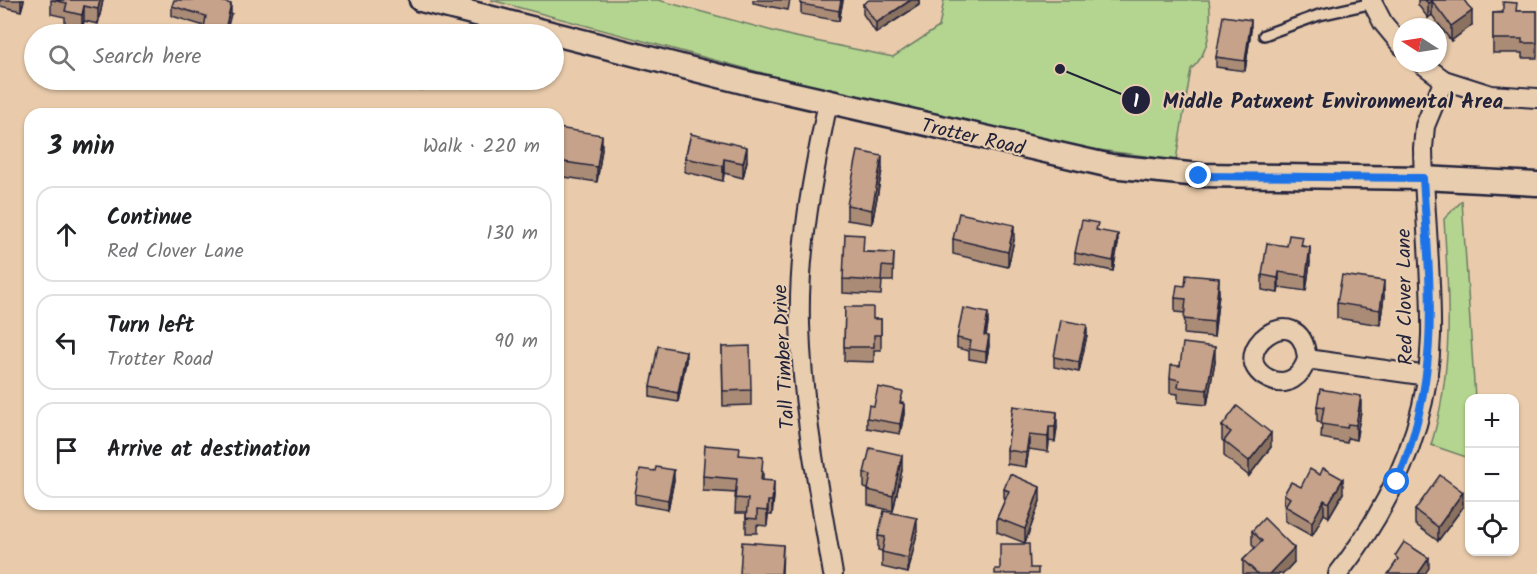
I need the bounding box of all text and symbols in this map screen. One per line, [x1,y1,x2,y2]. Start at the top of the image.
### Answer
north arrow [1393,18,1447,72]
search box [24,24,564,90]
text: Search here [93,40,201,75]
icon: search [45,41,78,74]
callout: Middle Patuxent Environmental Area [1121,81,1515,120]
text: Middle Patuxent Environmental Area [1163,86,1503,119]
text: 1 [1133,88,1139,117]
street label: Trotter Road [917,110,1029,166]
text: 3 min [48,126,115,168]
text: Walk · 220 m [423,131,540,163]
route end [1185,162,1211,188]
text: Continue [107,201,192,236]
icon: ahead [50,218,83,251]
text: 130 m [486,218,538,250]
street label: Red Clover Lane [1389,228,1423,366]
text: Red Clover Lane [107,236,244,268]
street label: Tall Timber Drive [765,284,805,430]
text: Turn left [107,309,194,344]
icon: left [50,326,83,359]
text: 90 m [494,326,538,358]
text: Trotter Road [107,344,213,376]
map controls [1465,394,1519,556]
button: + [1465,394,1519,448]
text: Arrive at destination [107,433,310,468]
icon: arrive [50,434,83,467]
button: − [1465,448,1519,502]
route start [1383,468,1409,494]
button: locate [1465,502,1519,556]

